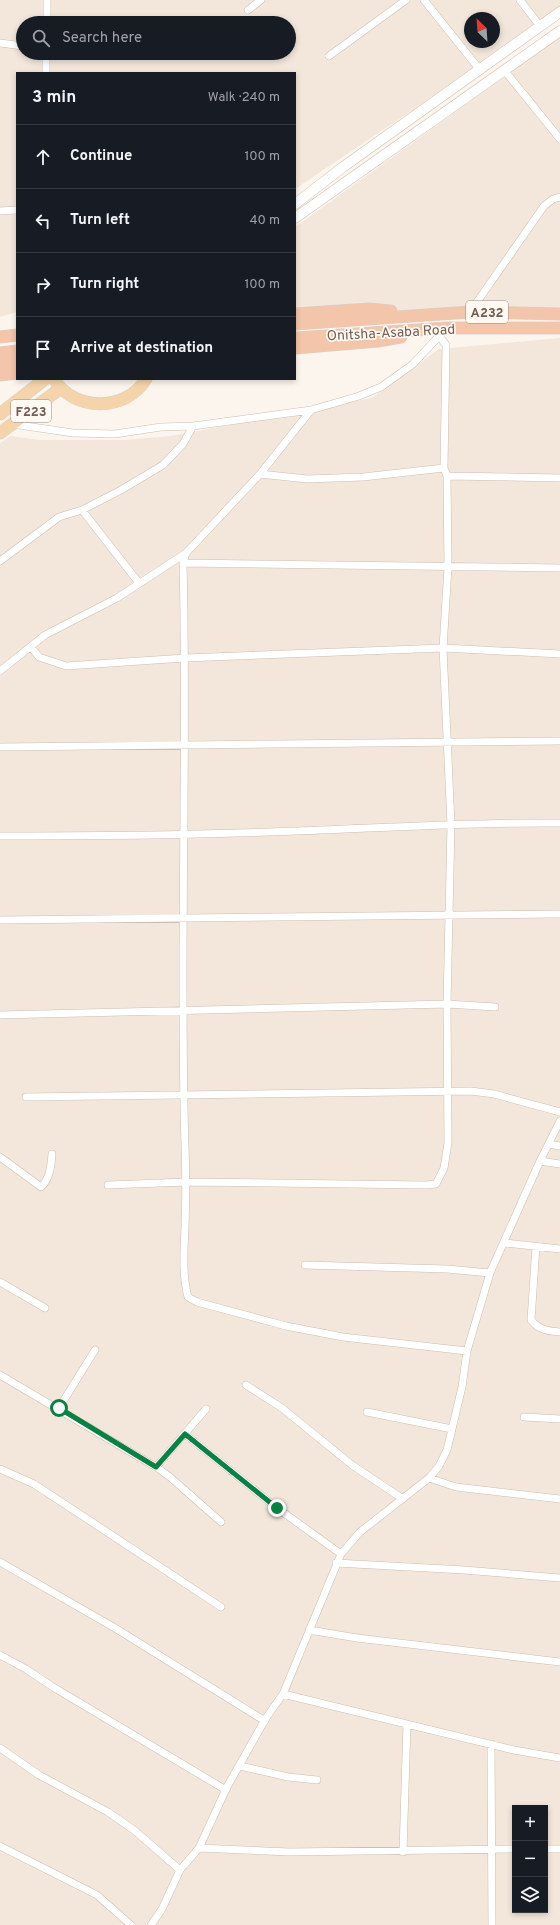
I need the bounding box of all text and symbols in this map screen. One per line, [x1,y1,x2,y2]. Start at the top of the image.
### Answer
north arrow [464,12,500,48]
search box [16,16,296,60]
icon: search [30,27,52,49]
text: Search here [62,29,142,48]
text: 3 min [32,87,76,109]
text: Walk · 240 m [208,90,280,106]
icon: ahead [32,146,54,168]
text: Continue [70,147,132,166]
text: 100 m [244,149,280,165]
icon: left [32,210,54,232]
text: Turn left [70,211,130,230]
text: 40 m [250,213,280,229]
icon: right [32,274,54,296]
text: Turn right [70,275,139,294]
text: 100 m [244,277,280,293]
road number: A232 [466,301,508,323]
street label: Onitsha-Asaba Road [326,322,456,345]
icon: arrive [32,338,54,360]
text: Arrive at destination [70,339,213,358]
road number: F223 [11,400,51,422]
route start [50,1399,68,1417]
route end [268,1499,286,1517]
map controls [512,1805,548,1913]
button: + [512,1805,548,1841]
button: − [512,1841,548,1877]
button: layers [512,1877,548,1913]

